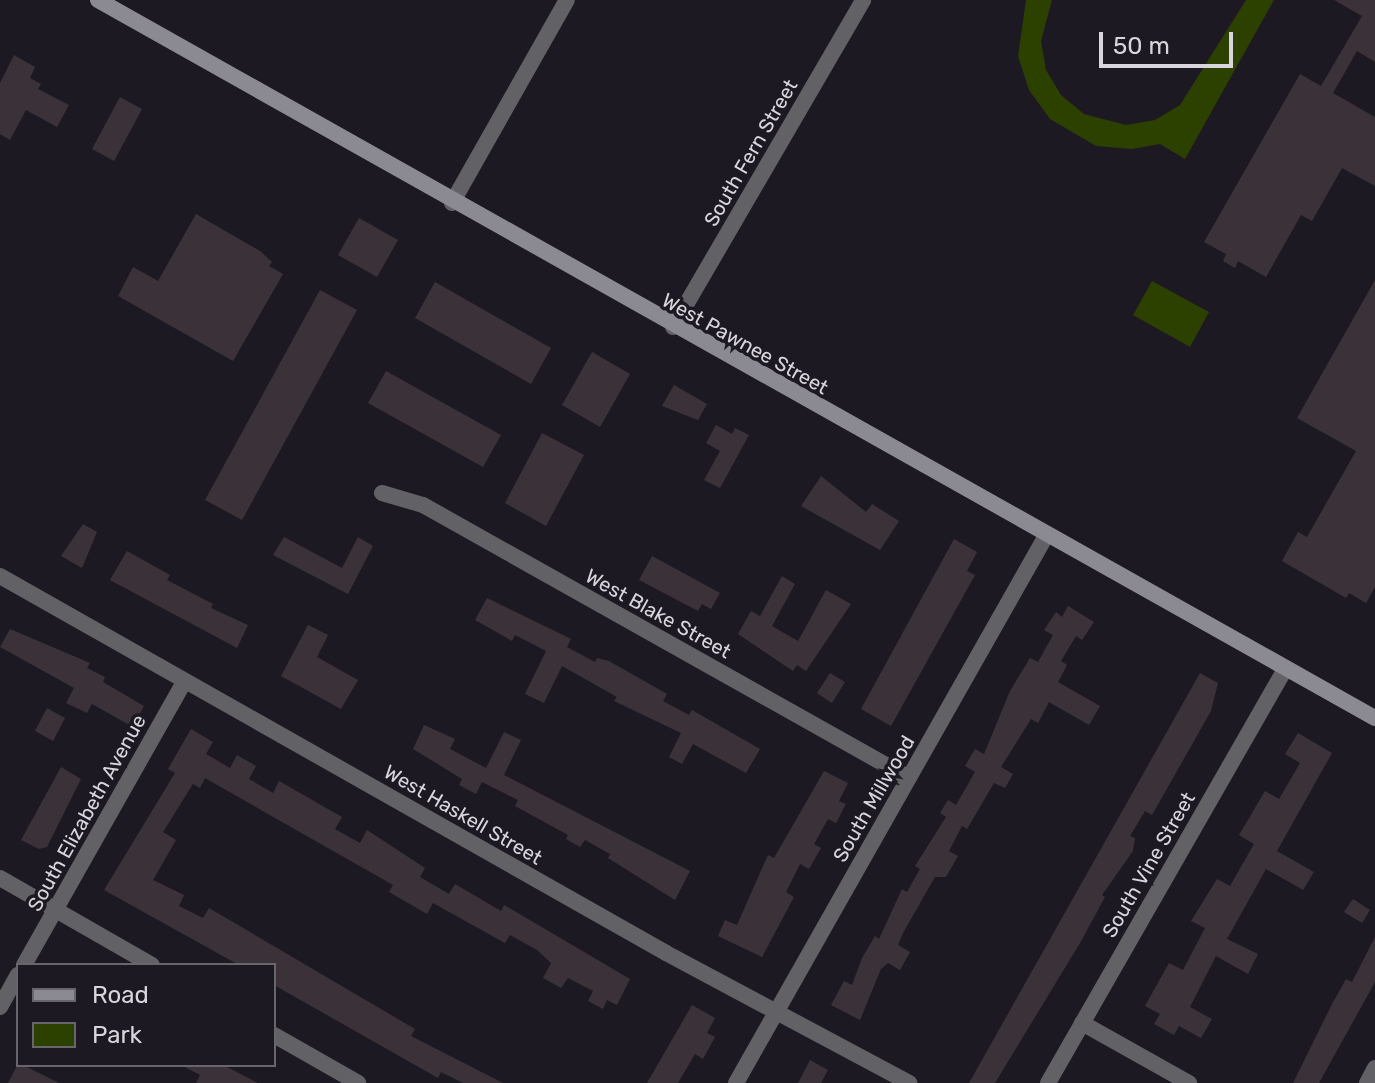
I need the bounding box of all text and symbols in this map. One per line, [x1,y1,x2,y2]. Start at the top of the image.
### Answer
scale bar [1103,16,1237,66]
text: 50 m [1113,32,1170,60]
street label: South Fern Street [699,75,803,231]
street label: West Pawnee Street [658,288,832,400]
street label: West Blake Street [581,564,735,664]
street label: South Elizabeth Avenue [23,710,151,916]
street label: South Millwood [828,732,920,866]
street label: West Haskell Street [380,760,546,870]
street label: South Vine Street [1097,788,1201,942]
legend [16,963,276,1067]
text: Road [92,981,149,1009]
text: Park [92,1021,142,1049]

